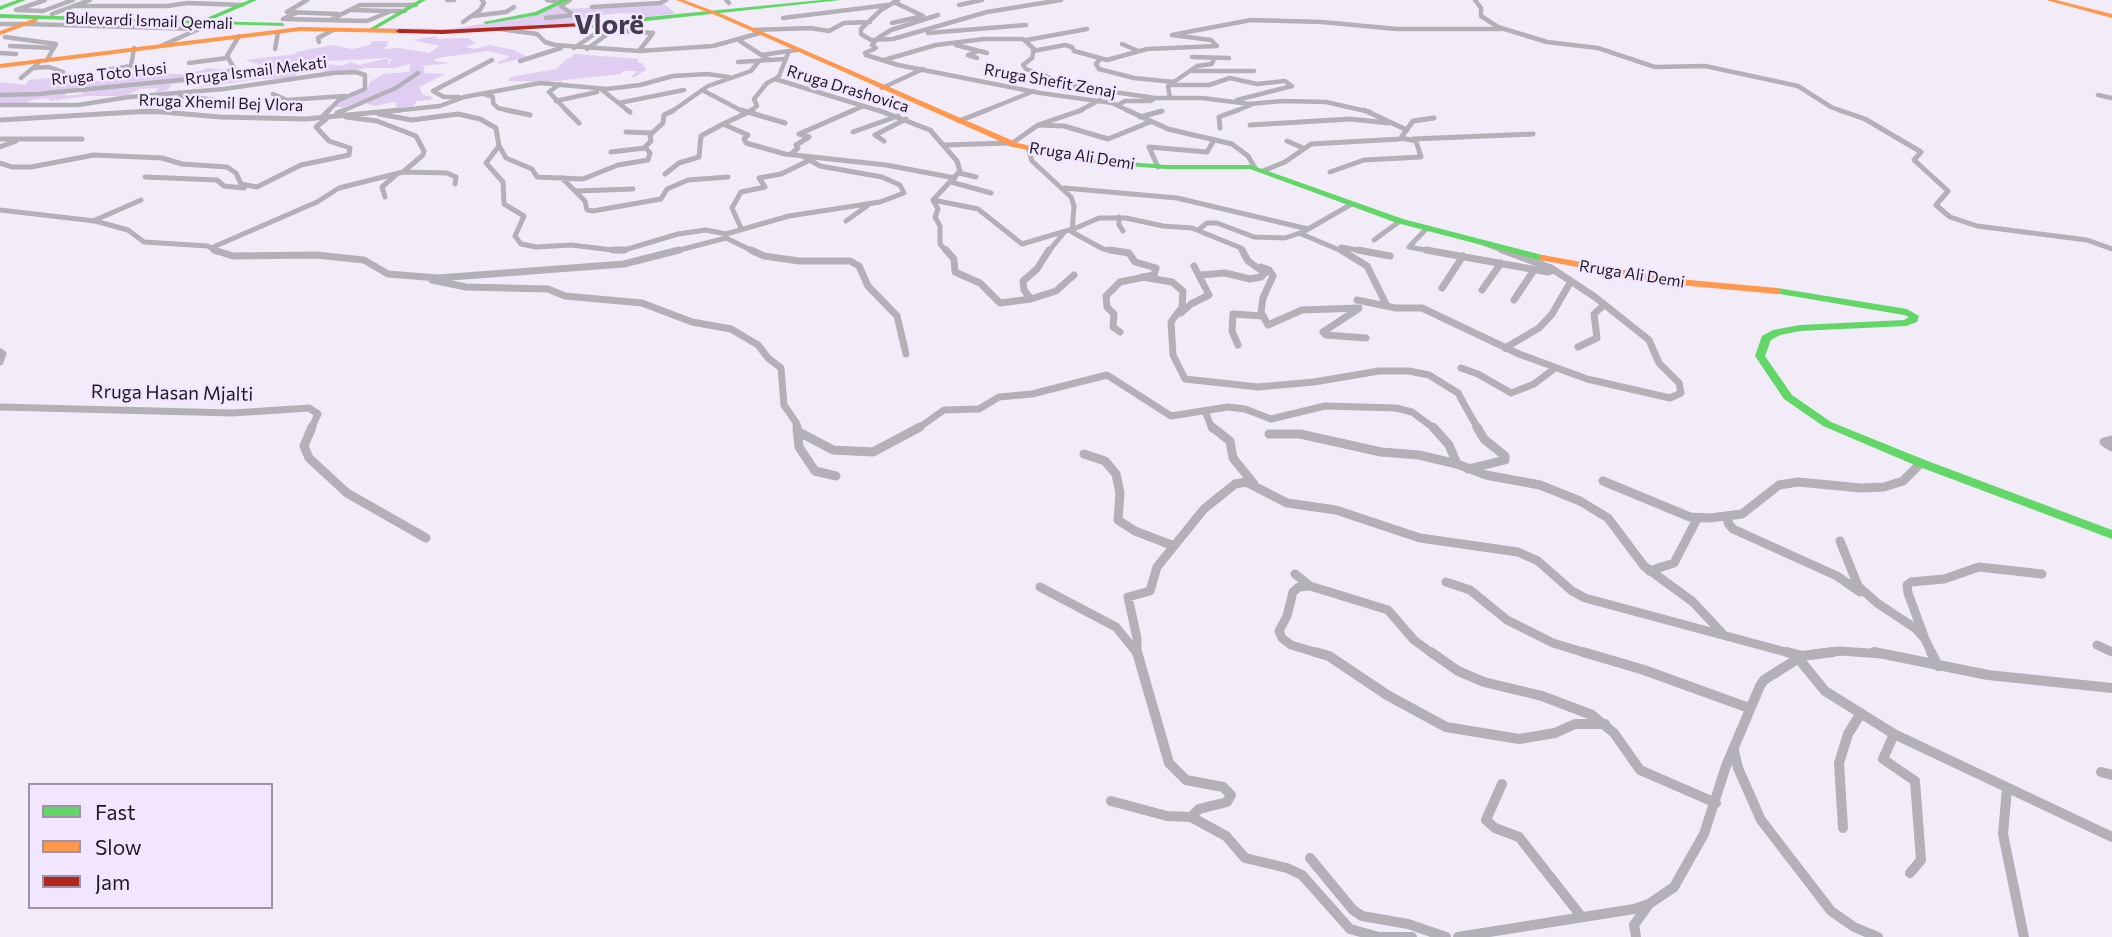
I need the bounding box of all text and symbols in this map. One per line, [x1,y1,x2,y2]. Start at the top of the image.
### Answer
street label: Bulevardi Ismail Qemali [65,8,233,34]
district label: Vlorë [574,8,644,42]
street label: Rruga Ismail Mekati [184,53,328,89]
street label: Rruga Toto Hosi [50,58,168,90]
street label: Rruga Shefit Zenaj [982,60,1118,102]
street label: Rruga Drashovica [785,61,911,117]
street label: Rruga Xhemil Bej Vlora [138,91,304,115]
street label: Rruga Ali Demi [1028,138,1136,174]
street label: Rruga Ali Demi [1578,256,1686,292]
street label: Rruga Hasan Mjalti [91,380,253,406]
legend [28,783,273,909]
text: Fast [95,799,136,824]
text: Slow [95,834,142,859]
text: Jam [95,869,130,894]

